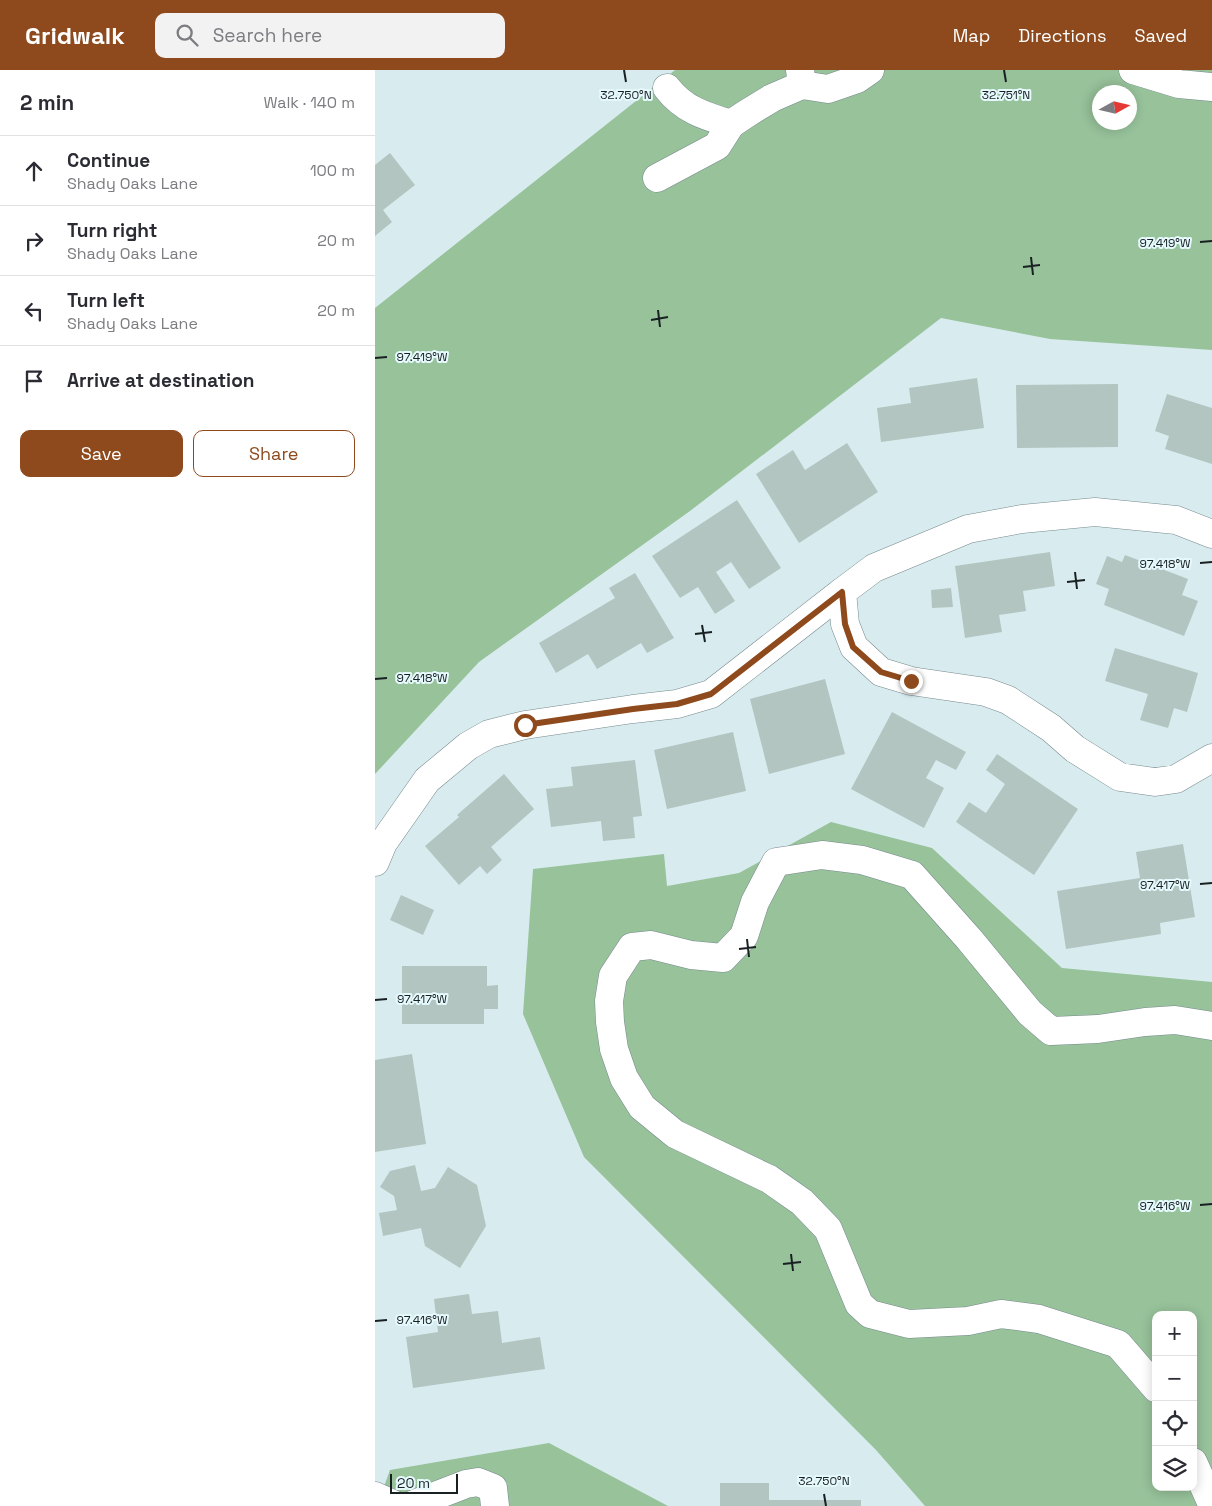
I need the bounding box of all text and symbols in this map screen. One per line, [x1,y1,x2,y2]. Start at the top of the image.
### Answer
search box [155,13,505,58]
text: Gridwalk [25,20,125,51]
icon: search [173,21,201,49]
text: Search here [213,23,322,48]
text: Map [953,24,990,47]
text: Directions [1018,24,1107,47]
text: Saved [1135,24,1187,47]
north arrow [1092,85,1137,130]
text: 32.750°N [600,87,652,103]
text: 32.751°N [982,87,1030,103]
text: 2 min [20,89,74,116]
text: Walk · 140 m [263,92,355,113]
text: Continue [67,148,150,173]
icon: ahead [20,157,48,185]
text: 100 m [310,160,355,181]
text: Shady Oaks Lane [67,173,198,194]
text: Turn right [67,218,157,243]
icon: right [20,227,48,255]
text: 20 m [317,230,355,251]
text: 97.419°W [1140,235,1191,251]
text: Shady Oaks Lane [67,243,198,264]
text: Turn left [67,288,145,313]
icon: left [20,297,48,325]
text: 20 m [317,300,355,321]
text: Shady Oaks Lane [67,313,198,334]
text: 97.419°W [397,349,448,365]
icon: arrive [20,367,48,395]
text: Arrive at destination [67,368,255,393]
button: Save [20,430,183,477]
button: Share [193,430,355,477]
text: 97.418°W [1140,556,1191,572]
text: 97.418°W [397,670,448,686]
route end [900,670,923,693]
route start [514,714,537,737]
text: 97.417°W [1140,877,1191,893]
text: 97.417°W [397,991,448,1007]
text: 97.416°W [1140,1198,1191,1214]
map controls [1152,1311,1197,1491]
button: + [1152,1311,1197,1356]
text: 97.416°W [397,1312,448,1328]
button: − [1152,1356,1197,1401]
button: locate [1152,1401,1197,1446]
button: layers [1152,1446,1197,1491]
scale bar [390,1471,457,1494]
text: 32.750°N [798,1473,850,1489]
text: 20 m [397,1474,430,1492]

